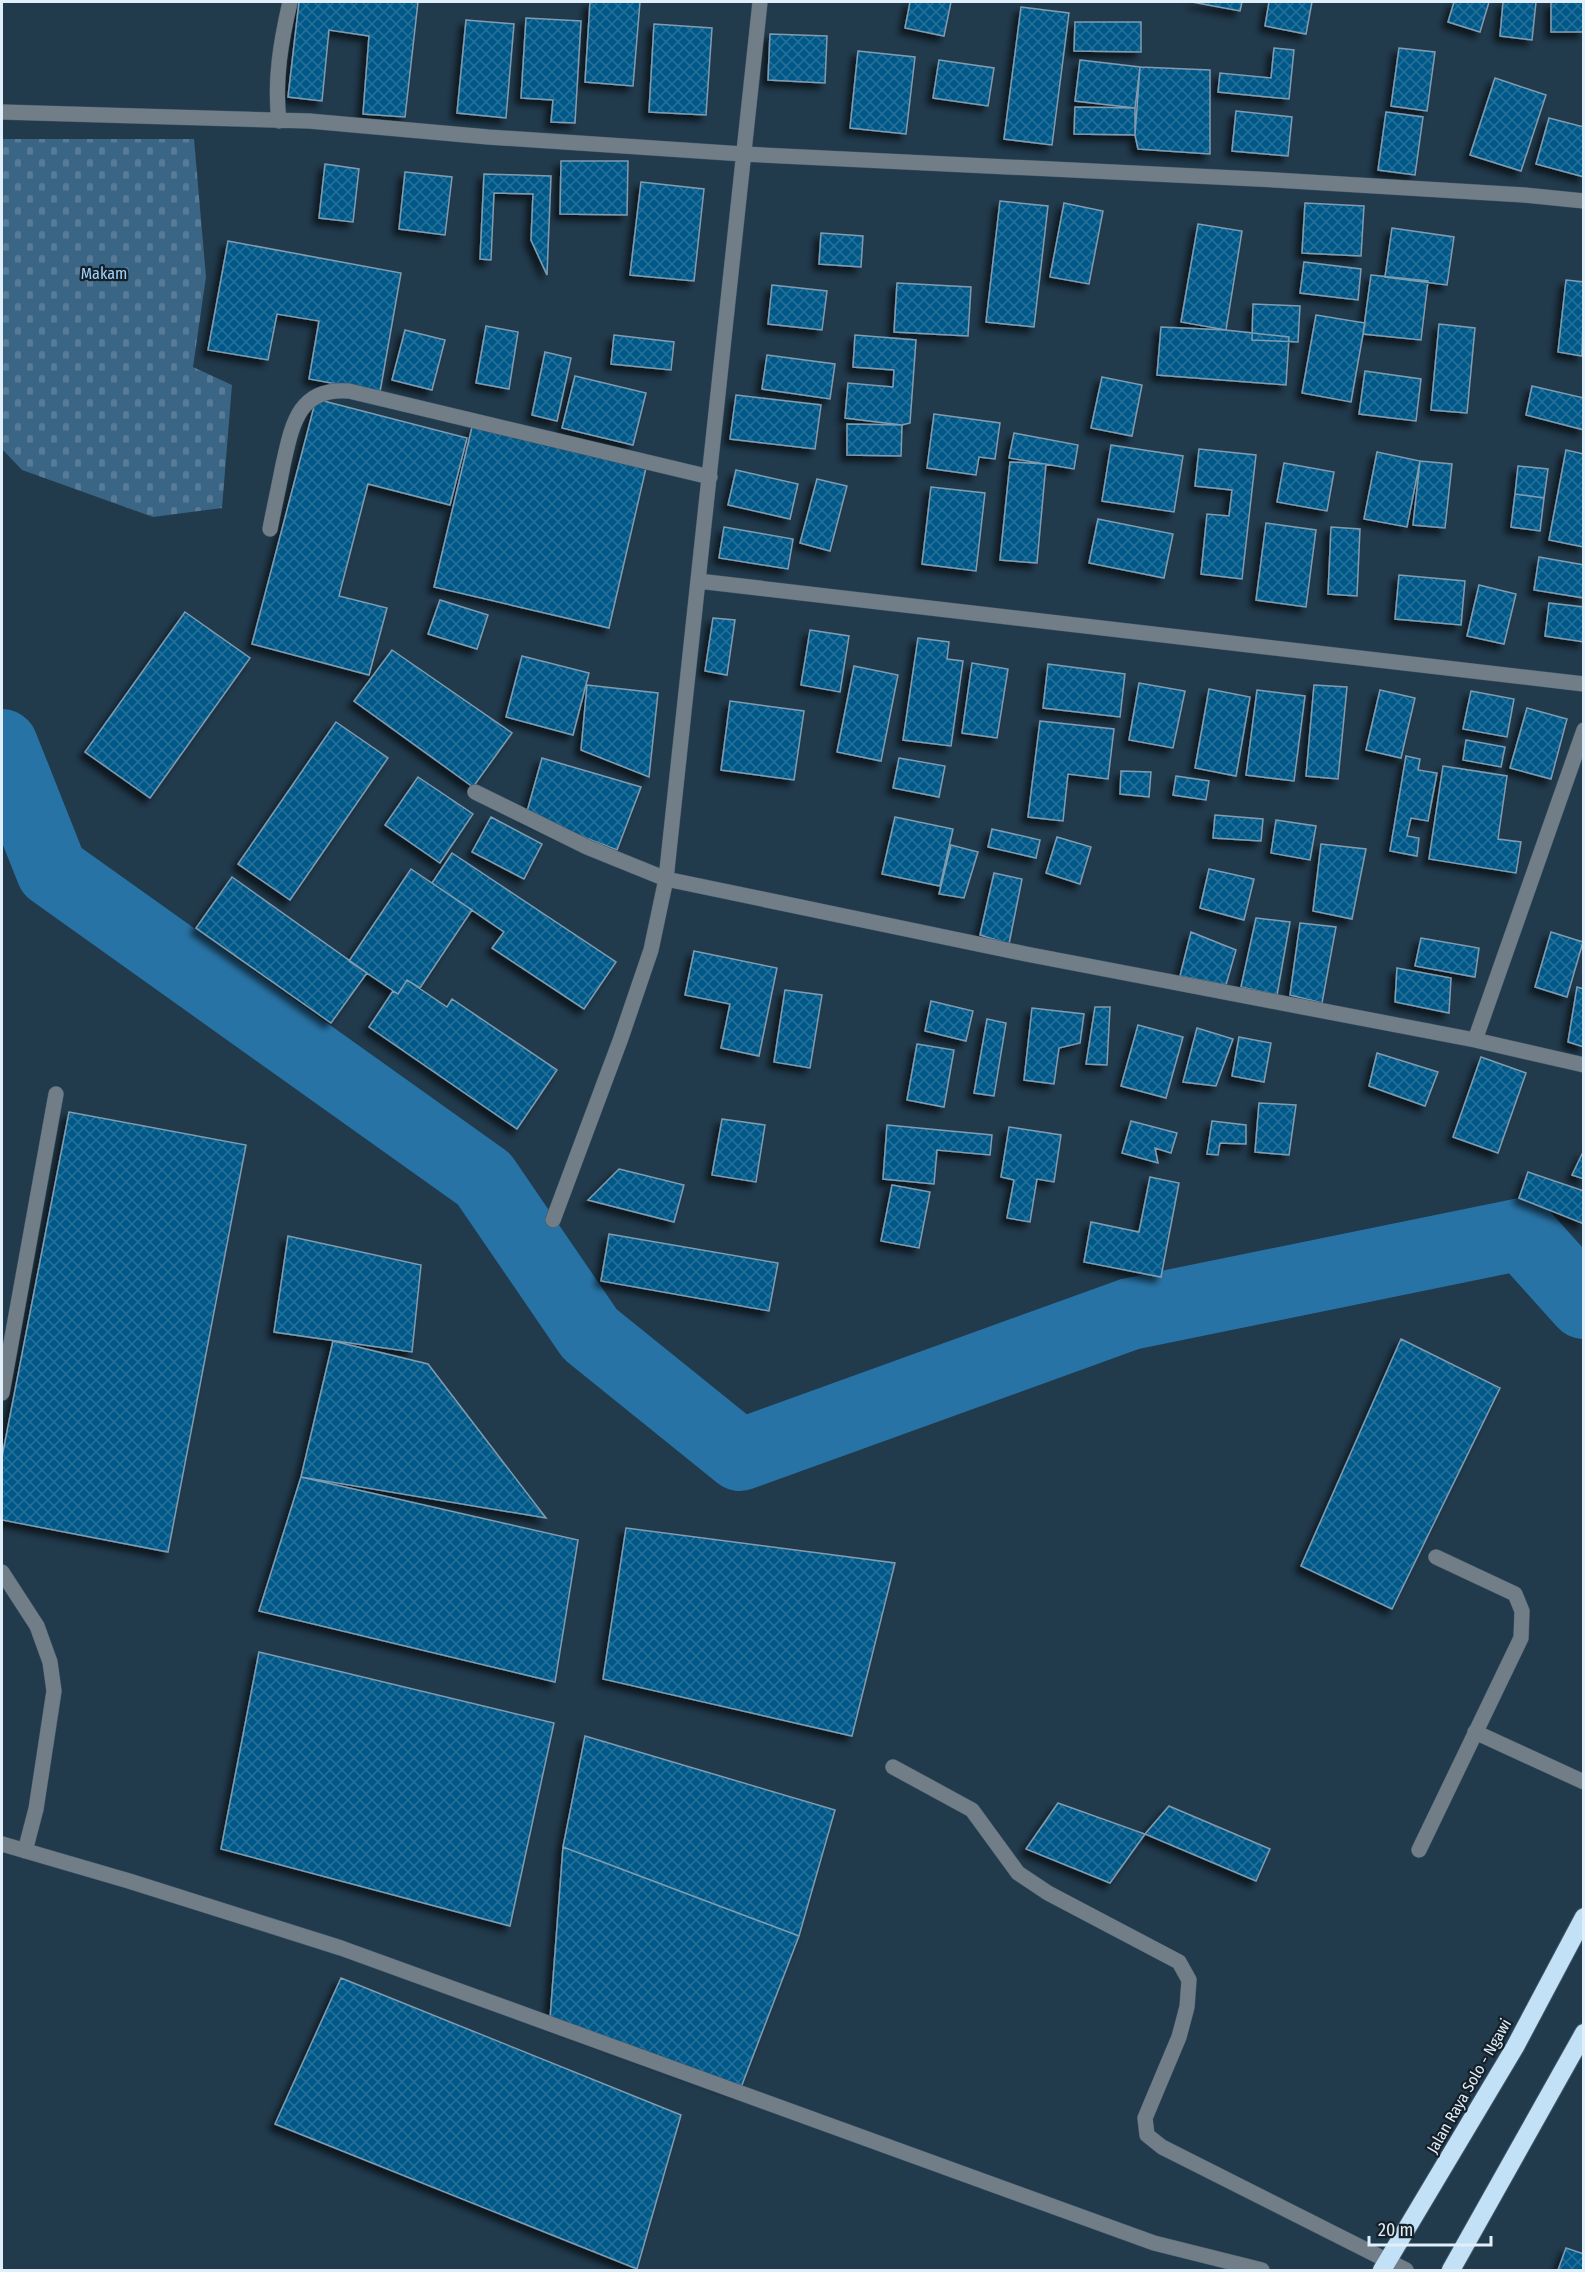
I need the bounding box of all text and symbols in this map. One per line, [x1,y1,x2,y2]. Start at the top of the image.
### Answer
park label: Makam [81,264,127,283]
street label: Jalan Raya Solo - Ngawi [1423,2015,1515,2157]
scale bar [1369,2209,1490,2247]
text: 20 m [1378,2219,1413,2241]

